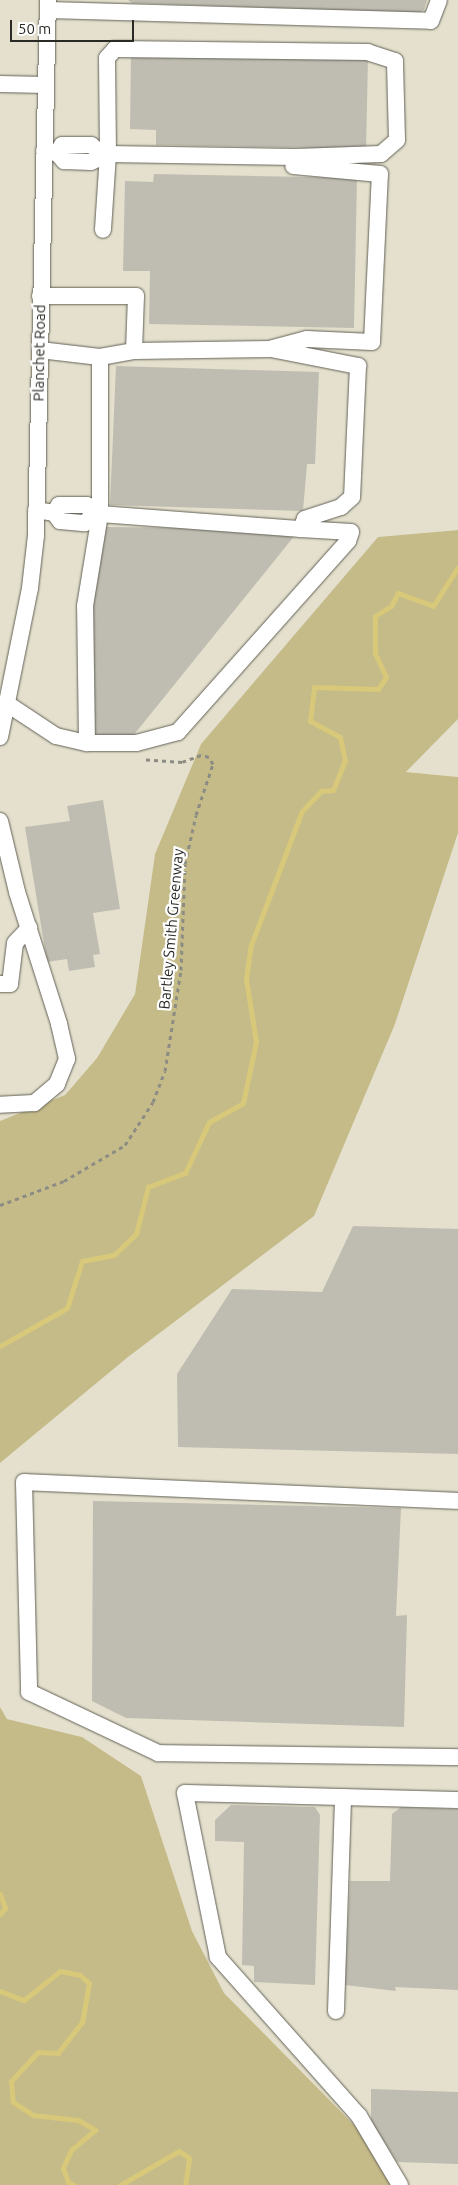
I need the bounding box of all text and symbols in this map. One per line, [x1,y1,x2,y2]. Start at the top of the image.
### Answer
scale bar [12,10,136,42]
text: 50 m [18,20,51,37]
street label: Planchet Road [29,304,49,402]
street label: Bartley Smith Greenway [155,848,187,1010]

